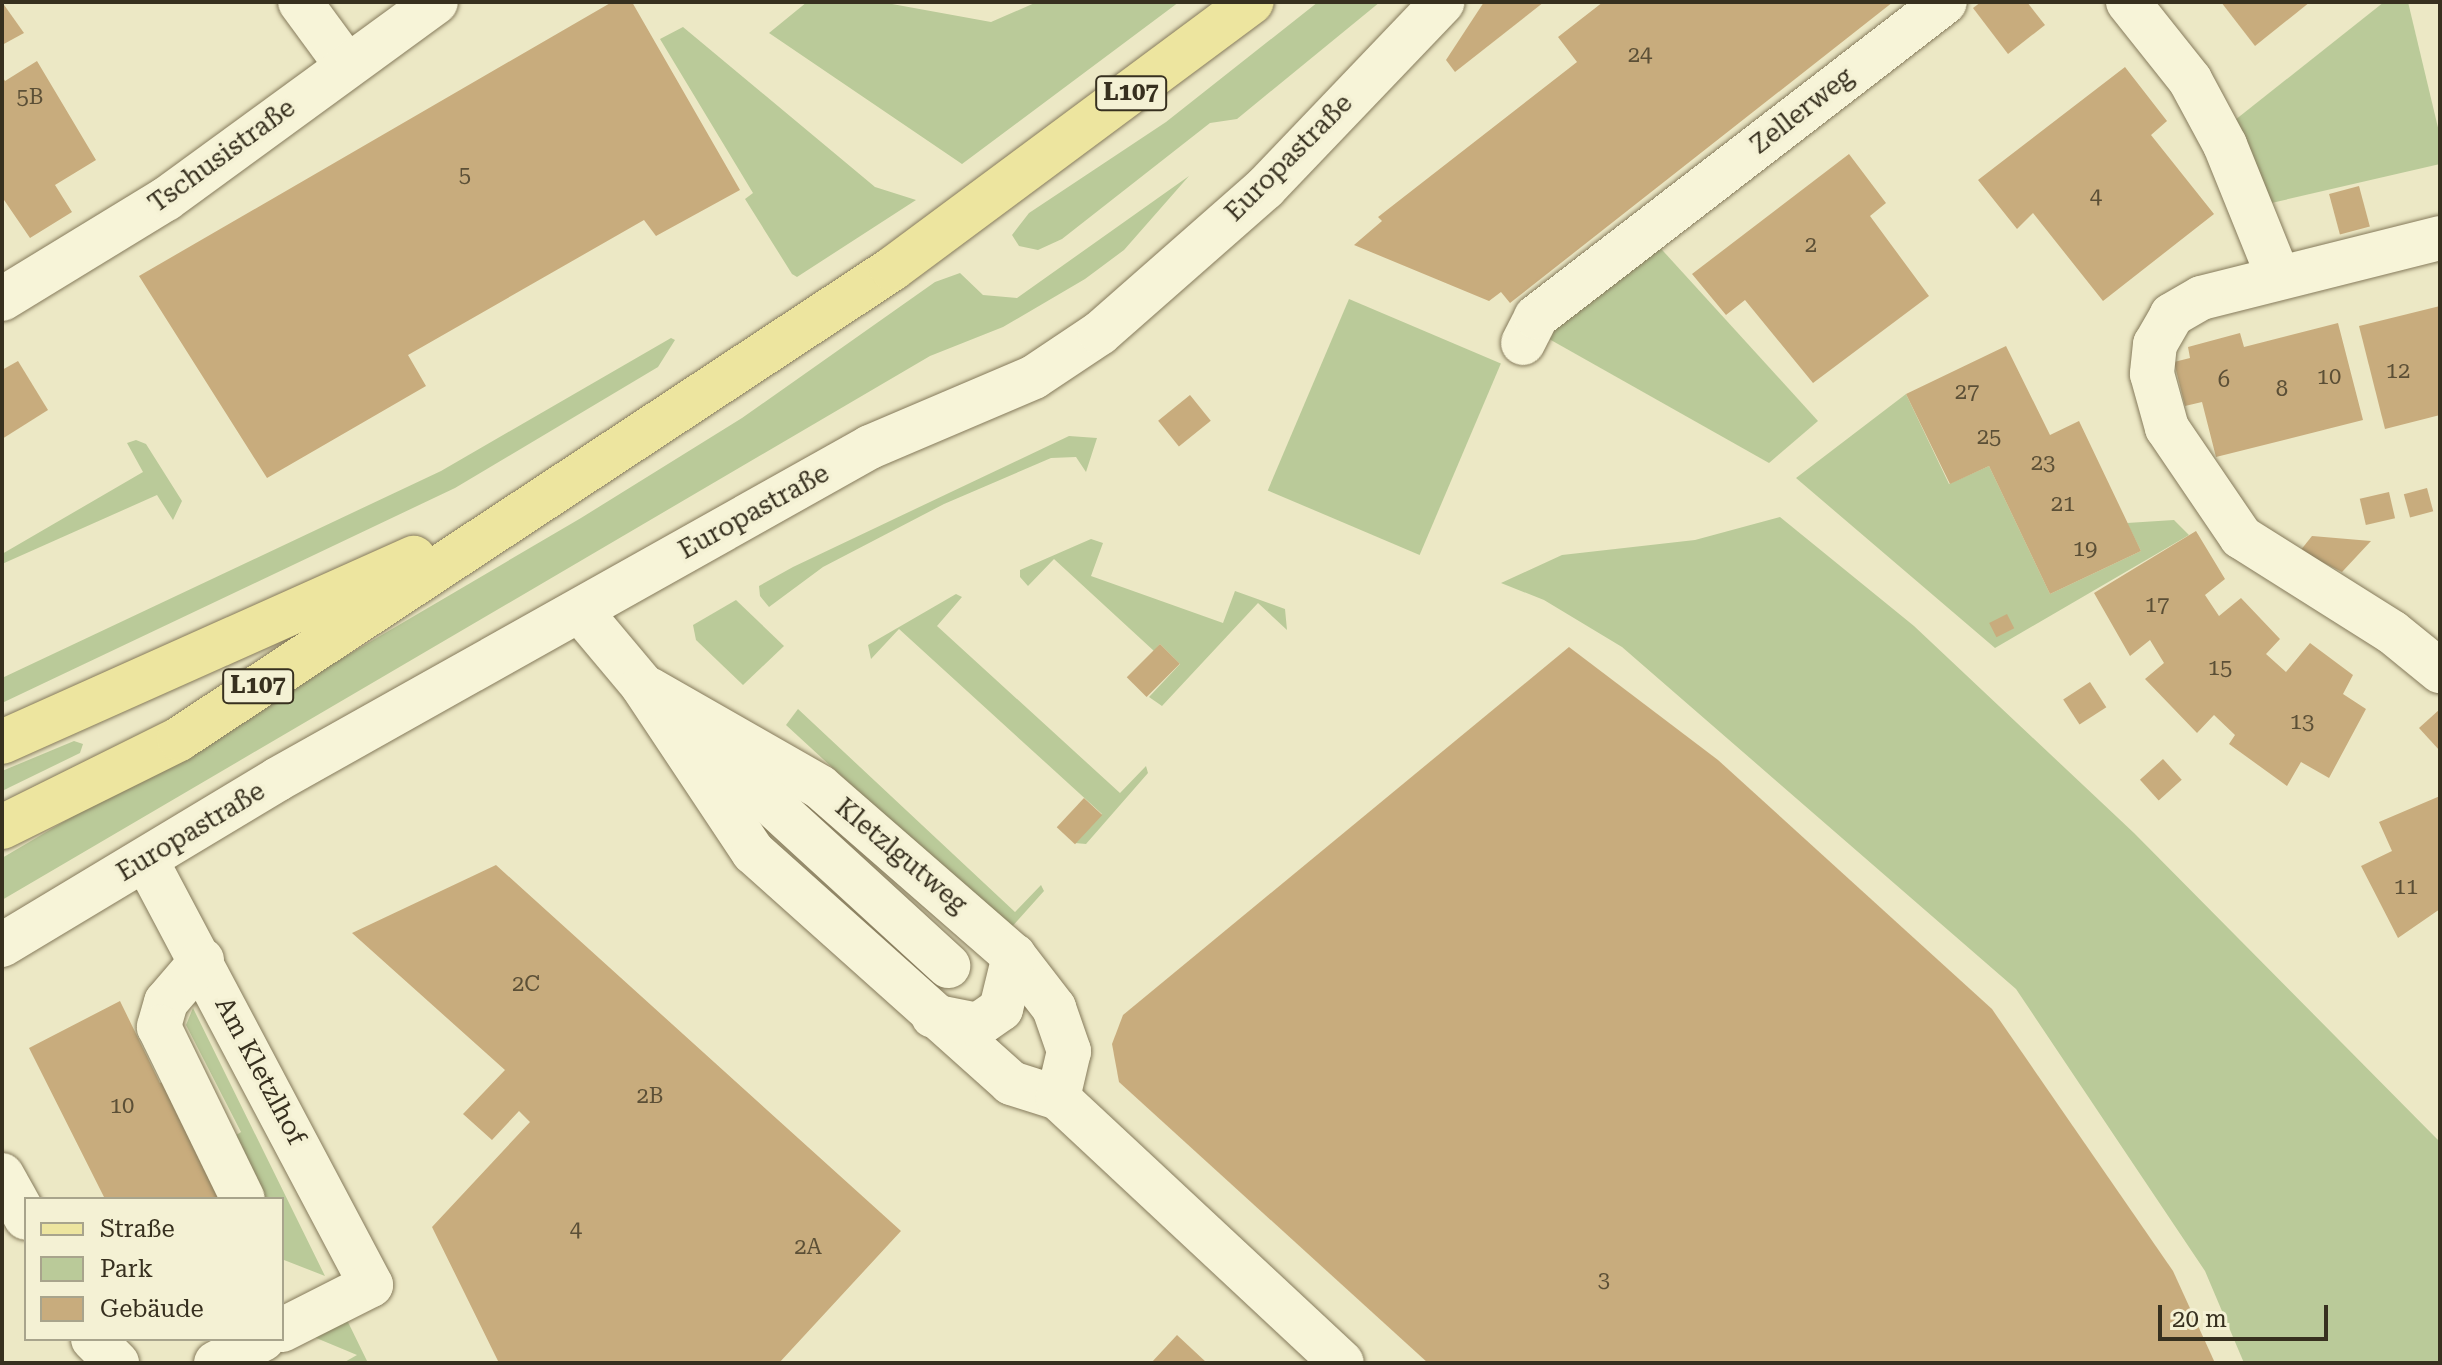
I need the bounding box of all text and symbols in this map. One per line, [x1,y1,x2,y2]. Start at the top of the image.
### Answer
house number: 24 [1628,42,1652,68]
street label: Zellerweg [1744,61,1860,161]
road number: L107 [1095,73,1167,113]
house number: 5B [16,84,44,110]
street label: Europastraße [1219,88,1359,228]
street label: Tschusistraße [143,92,301,220]
house number: 5 [459,162,471,188]
house number: 4 [2090,184,2102,210]
house number: 2 [1805,232,1817,258]
house number: 12 [2386,358,2410,384]
house number: 10 [2317,364,2341,390]
house number: 6 [2218,367,2230,393]
house number: 8 [2276,376,2288,402]
house number: 27 [1955,379,1979,405]
house number: 25 [1977,424,2001,450]
house number: 23 [2031,450,2055,476]
street label: Europastraße [673,458,835,566]
house number: 21 [2051,491,2075,517]
house number: 19 [2073,536,2097,562]
house number: 17 [2145,592,2169,618]
house number: 15 [2208,655,2232,681]
road number: L107 [222,666,294,706]
house number: 13 [2290,709,2314,735]
street label: Europastraße [111,776,271,888]
street label: Kletzlgutweg [829,792,973,920]
house number: 11 [2394,874,2418,900]
house number: 2C [512,971,540,997]
street label: Am Kletzlhof [208,992,312,1150]
house number: 2B [636,1083,664,1109]
house number: 10 [110,1093,134,1119]
legend [24,1197,284,1341]
text: Straße [100,1215,175,1243]
house number: 4 [570,1217,582,1243]
house number: 2A [794,1234,822,1260]
text: Park [100,1255,153,1283]
house number: 3 [1598,1267,1610,1293]
scale bar [2162,1289,2332,1339]
text: Gebäude [100,1295,204,1323]
text: 20 m [2172,1305,2227,1333]

